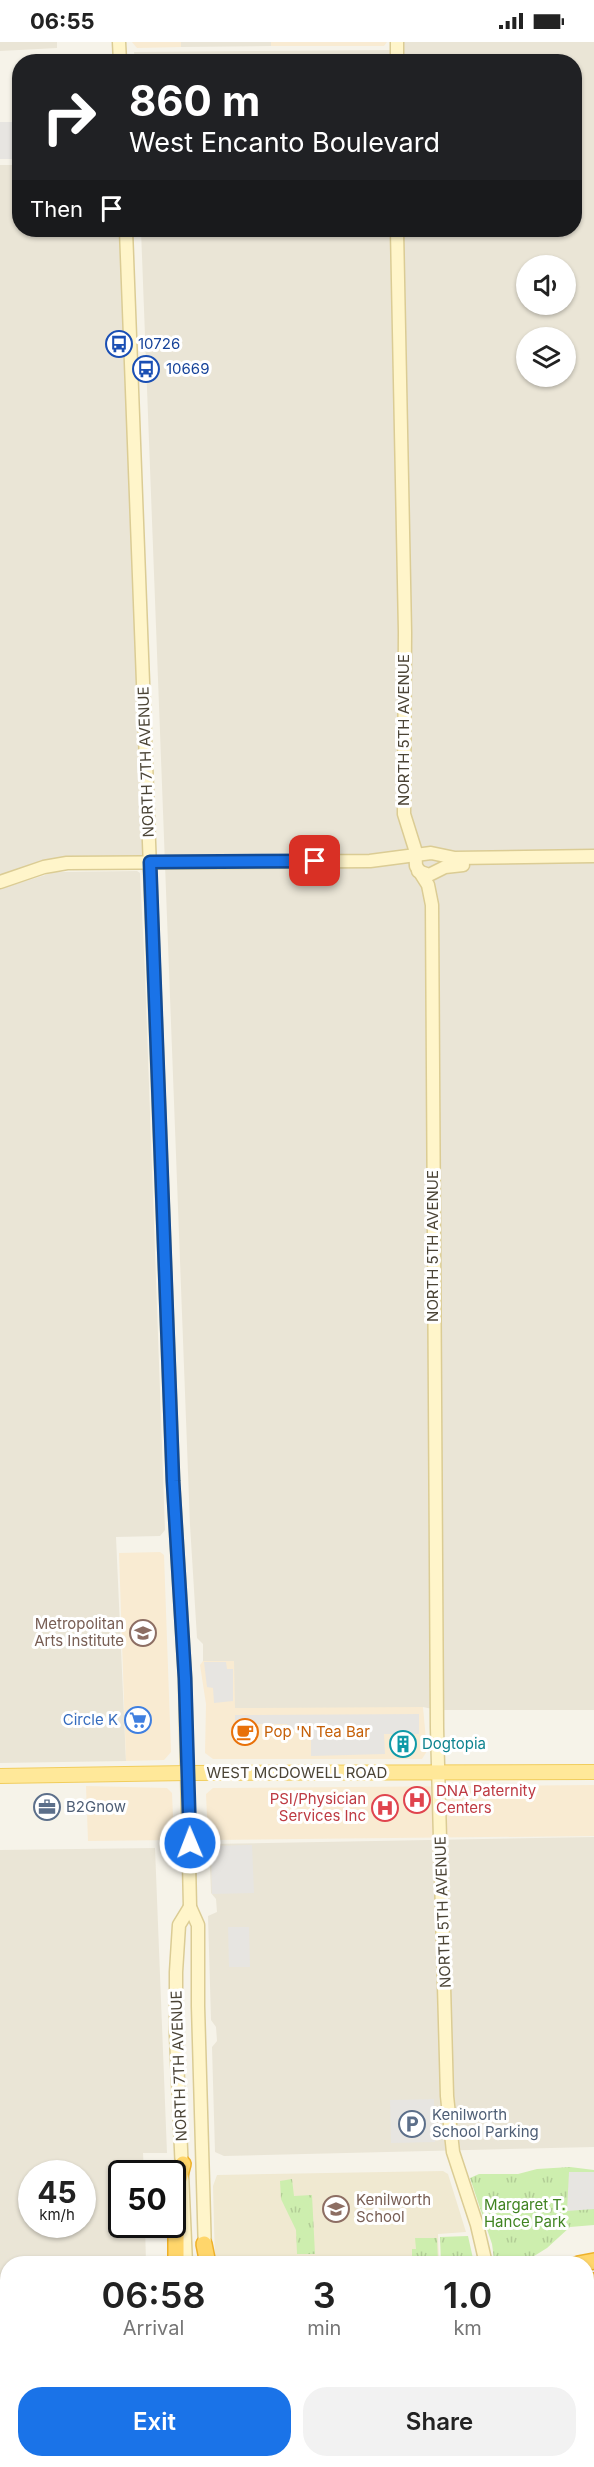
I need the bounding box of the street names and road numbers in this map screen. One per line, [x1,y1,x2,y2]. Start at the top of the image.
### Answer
street label: NORTH 5TH AVENUE [394,654,413,806]
street label: NORTH 7TH AVENUE [133,686,158,838]
street label: NORTH 5TH AVENUE [423,1170,442,1322]
street label: WEST MCDOWELL ROAD [207,1763,387,1782]
street label: NORTH 5TH AVENUE [430,1836,455,1988]
street label: NORTH 7TH AVENUE [166,1990,191,2142]

